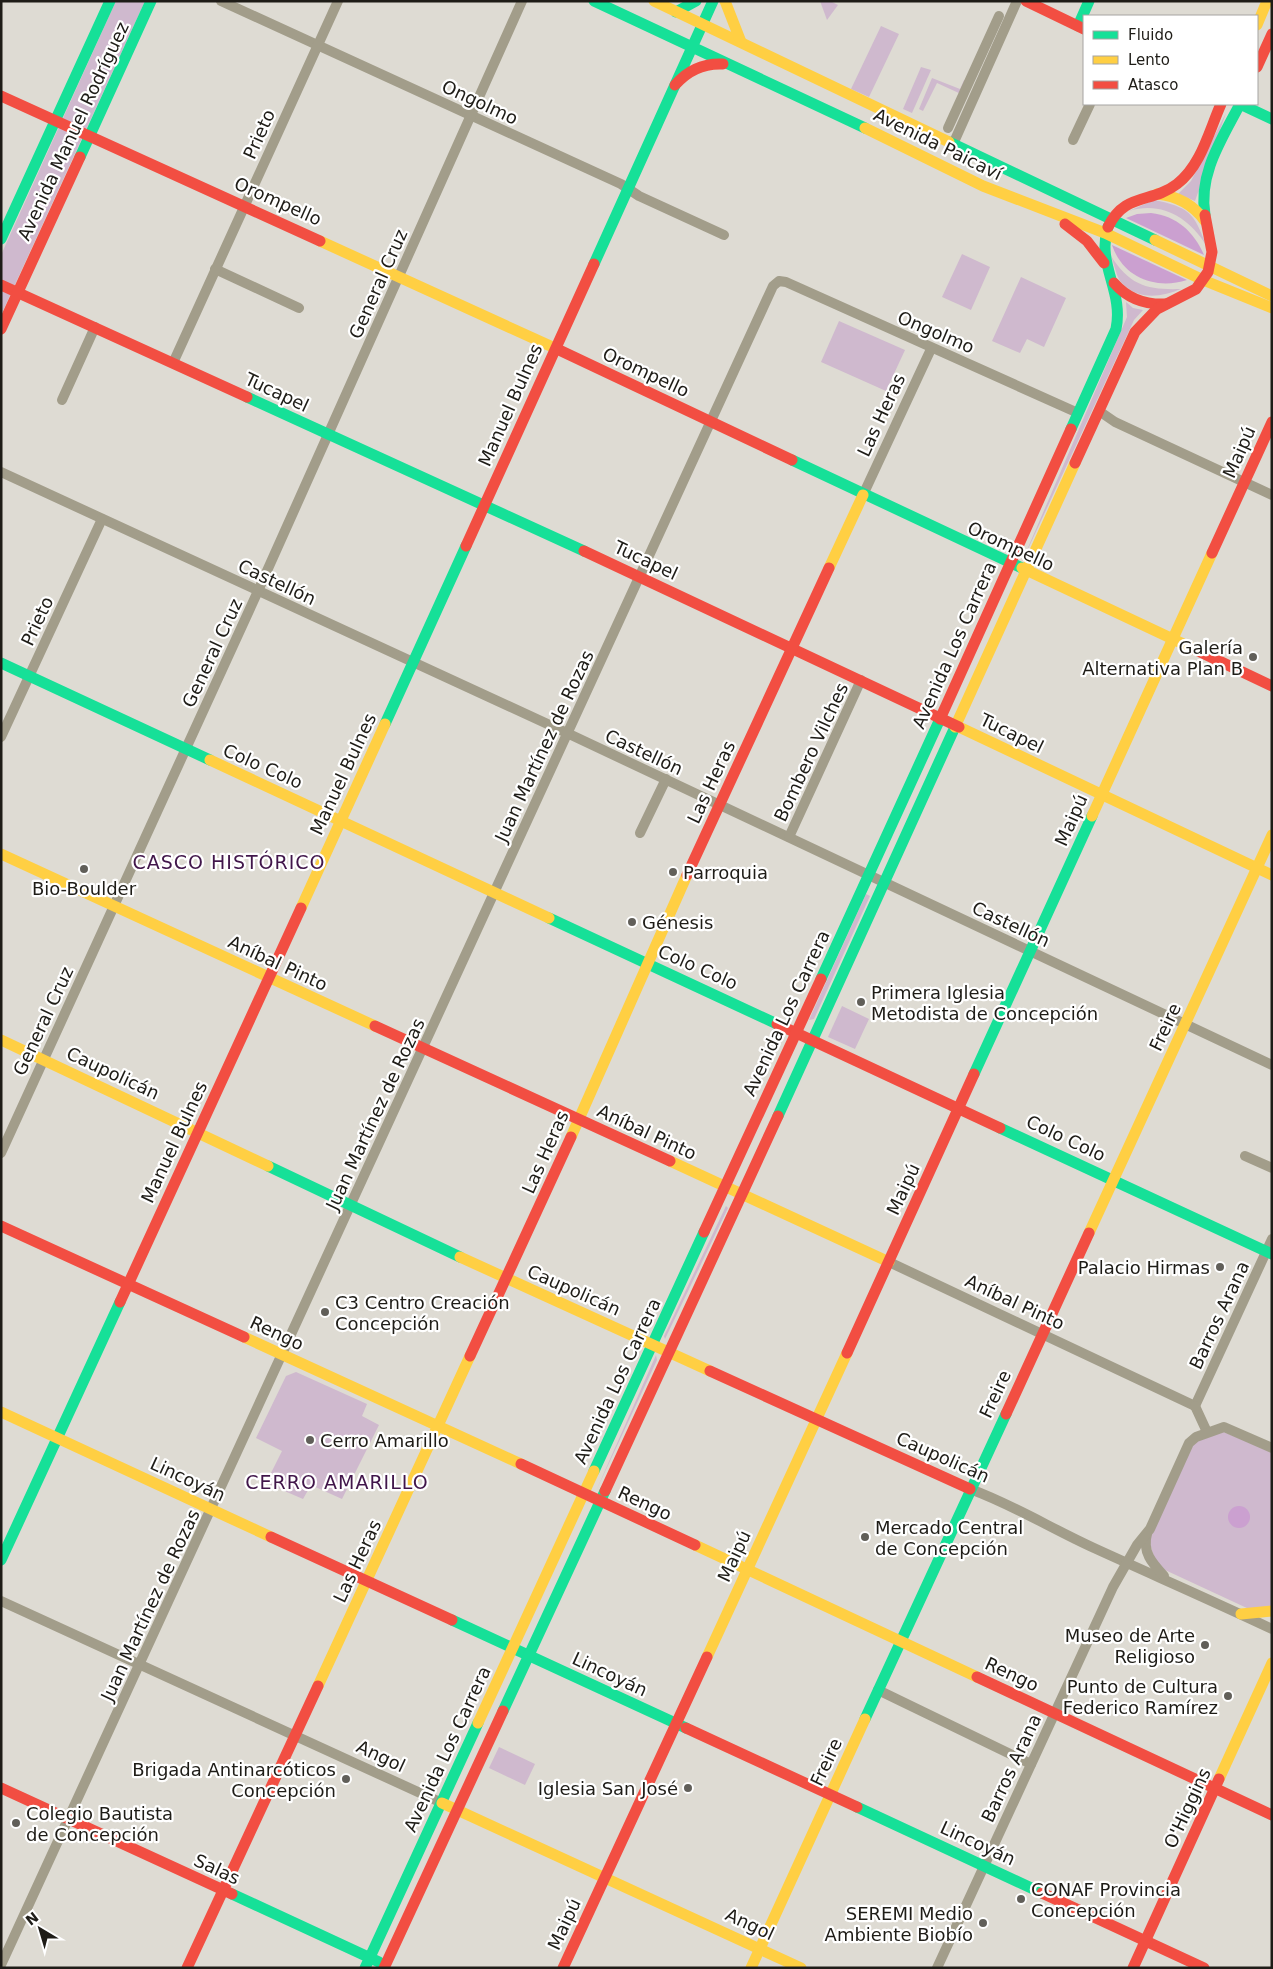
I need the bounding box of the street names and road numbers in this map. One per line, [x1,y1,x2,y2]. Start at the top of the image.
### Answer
street label: Avenida Manuel Rodríguez [13,18,133,244]
street label: Ongolmo [439,75,521,129]
street label: Avenida Paicaví [870,104,1007,185]
street label: Prieto [239,106,279,162]
street label: Orompello [231,172,325,230]
street label: General Cruz [345,226,411,342]
street label: Ongolmo [894,306,978,358]
street label: Manuel Bulnes [474,341,546,469]
street label: Orompello [599,343,693,401]
street label: Tucapel [241,368,312,416]
street label: Las Heras [853,370,909,460]
street label: Maipú [1218,423,1260,481]
street label: Orompello [964,517,1058,575]
street label: Tucapel [610,536,681,584]
street label: Castellón [235,555,319,609]
street label: Avenida Los Carrera [908,558,1000,732]
street label: Prieto [16,593,58,649]
street label: General Cruz [178,595,246,711]
street label: Juan Martínez de Rozas [490,647,598,846]
street label: Bombero Vilches [770,679,852,825]
street label: Tucapel [976,708,1047,757]
street label: Manuel Bulnes [306,710,380,838]
street label: Castellón [602,725,686,779]
street label: Las Heras [683,737,739,827]
street label: Colo Colo [220,739,306,793]
street label: Maipú [1050,791,1092,849]
street label: Castellón [969,897,1053,951]
street label: Avenida Los Carrera [738,927,834,1099]
street label: Aníbal Pinto [225,931,331,995]
street label: Colo Colo [655,940,741,994]
street label: General Cruz [9,963,77,1079]
street label: Freire [1145,1000,1185,1054]
street label: Juan Martínez de Rozas [321,1015,429,1214]
street label: Caupolicán [63,1042,163,1104]
street label: Manuel Bulnes [137,1078,211,1206]
street label: Aníbal Pinto [594,1100,700,1164]
street label: Las Heras [517,1107,573,1197]
street label: Colo Colo [1023,1111,1109,1165]
street label: Maipú [882,1160,924,1218]
street label: Barros Arana [1185,1258,1253,1372]
street label: Caupolicán [524,1260,624,1320]
street label: Aníbal Pinto [962,1270,1068,1334]
street label: Avenida Los Carrera [569,1295,665,1467]
street label: Rengo [247,1312,307,1354]
street label: Freire [975,1367,1015,1421]
street label: Caupolicán [893,1427,993,1487]
street label: Lincoyán [147,1452,229,1506]
street label: Rengo [615,1482,675,1524]
street label: Juan Martínez de Rozas [96,1506,204,1705]
street label: Las Heras [329,1516,385,1606]
street label: Maipú [713,1527,755,1585]
street label: Lincoyán [569,1647,651,1701]
street label: Rengo [982,1653,1042,1695]
street label: Avenida Los Carrera [399,1663,495,1835]
street label: Barros Arana [977,1711,1045,1825]
street label: Freire [806,1735,846,1789]
street label: Angol [353,1736,409,1776]
street label: O'Higgins [1159,1764,1215,1852]
street label: Lincoyán [937,1816,1019,1870]
street label: Salas [191,1849,243,1889]
street label: Maipú [543,1895,585,1953]
street label: Angol [722,1904,778,1944]

